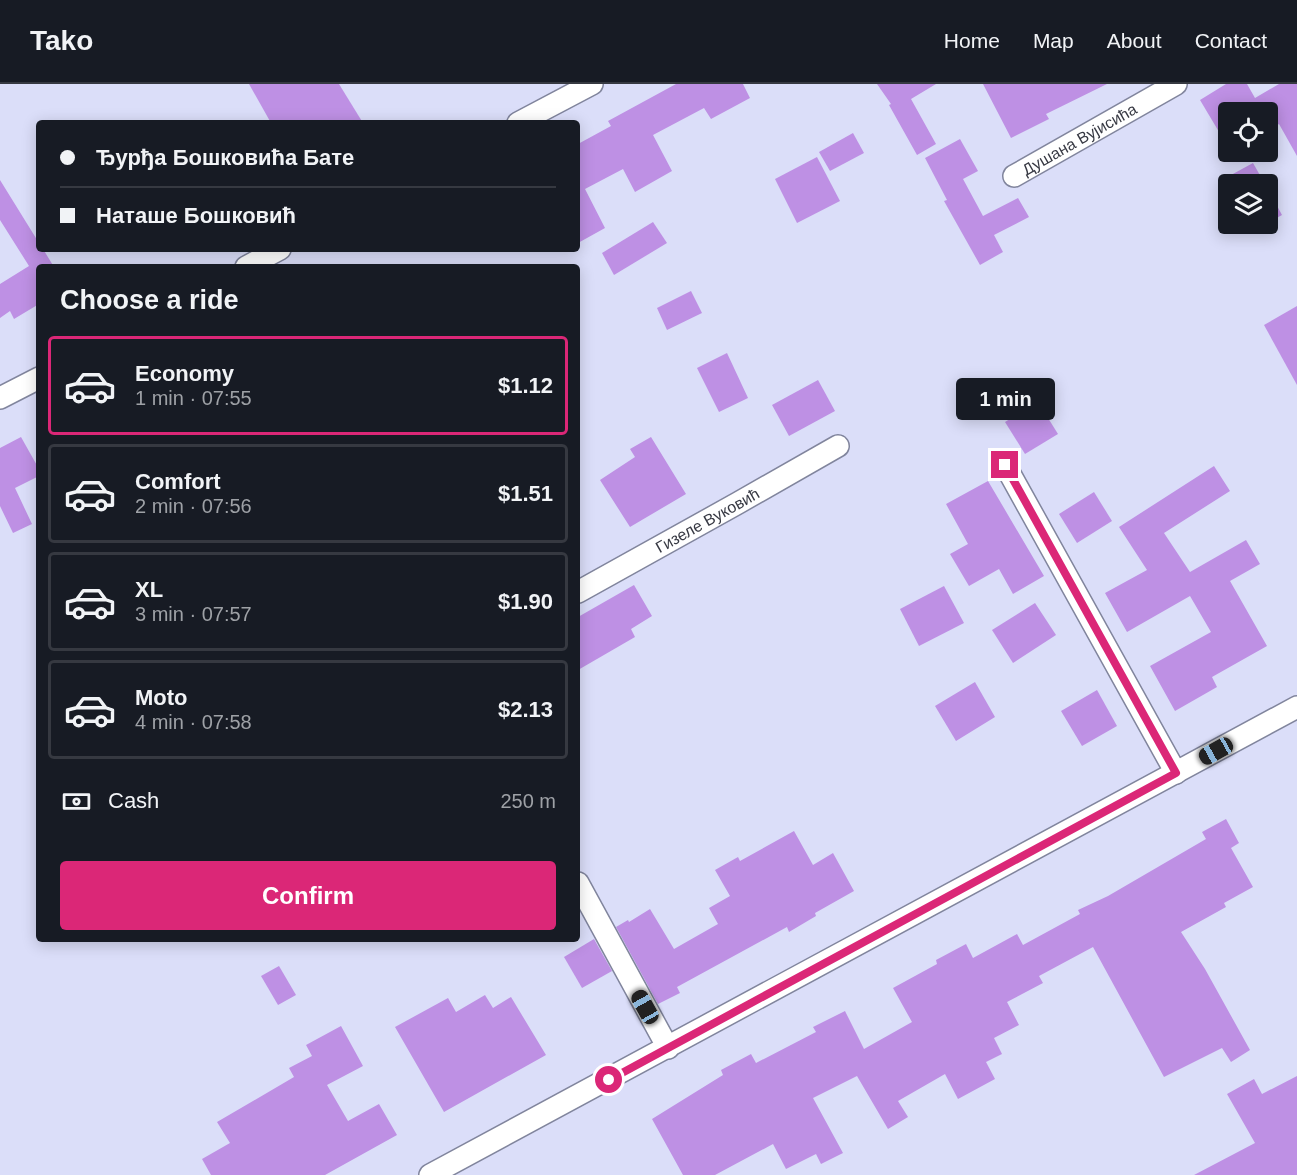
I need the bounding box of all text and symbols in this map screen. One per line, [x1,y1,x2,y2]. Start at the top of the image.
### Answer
text: Tako [30,25,93,56]
text: Home [944,29,1000,52]
text: Map [1033,29,1074,52]
text: About [1107,29,1162,52]
text: Contact [1195,29,1267,52]
street label: Душана Вујисића [1019,100,1140,178]
map controls [1218,102,1278,234]
button: locate [1218,102,1278,162]
text: Ђурђа Бошковића Бате [96,145,354,170]
button: layers [1218,174,1278,234]
text: Наташе Бошковић [96,203,296,228]
text: Choose a ride [60,285,239,315]
icon: car [63,359,117,413]
text: Economy [135,361,234,386]
text: $1.12 [498,373,553,398]
callout: 1 min [956,378,1054,420]
text: 1 min · 07:55 [135,387,252,409]
text: 1 min [979,388,1032,410]
route end [991,451,1018,478]
icon: car [63,467,117,521]
text: Comfort [135,469,221,494]
text: $1.51 [498,481,553,506]
street label: Гизеле Вуковић [653,484,762,556]
text: 2 min · 07:56 [135,495,252,517]
icon: car [63,575,117,629]
text: XL [135,577,163,602]
text: $1.90 [498,589,553,614]
text: 3 min · 07:57 [135,603,252,625]
icon: car [63,683,117,737]
text: Moto [135,685,188,710]
text: $2.13 [498,697,553,722]
text: 4 min · 07:58 [135,711,252,733]
car [1196,734,1236,768]
icon: cash [60,785,93,818]
text: Cash [108,788,159,813]
text: 250 m [500,790,556,812]
button: Confirm [60,861,556,930]
car [628,987,662,1027]
route start [595,1066,622,1093]

